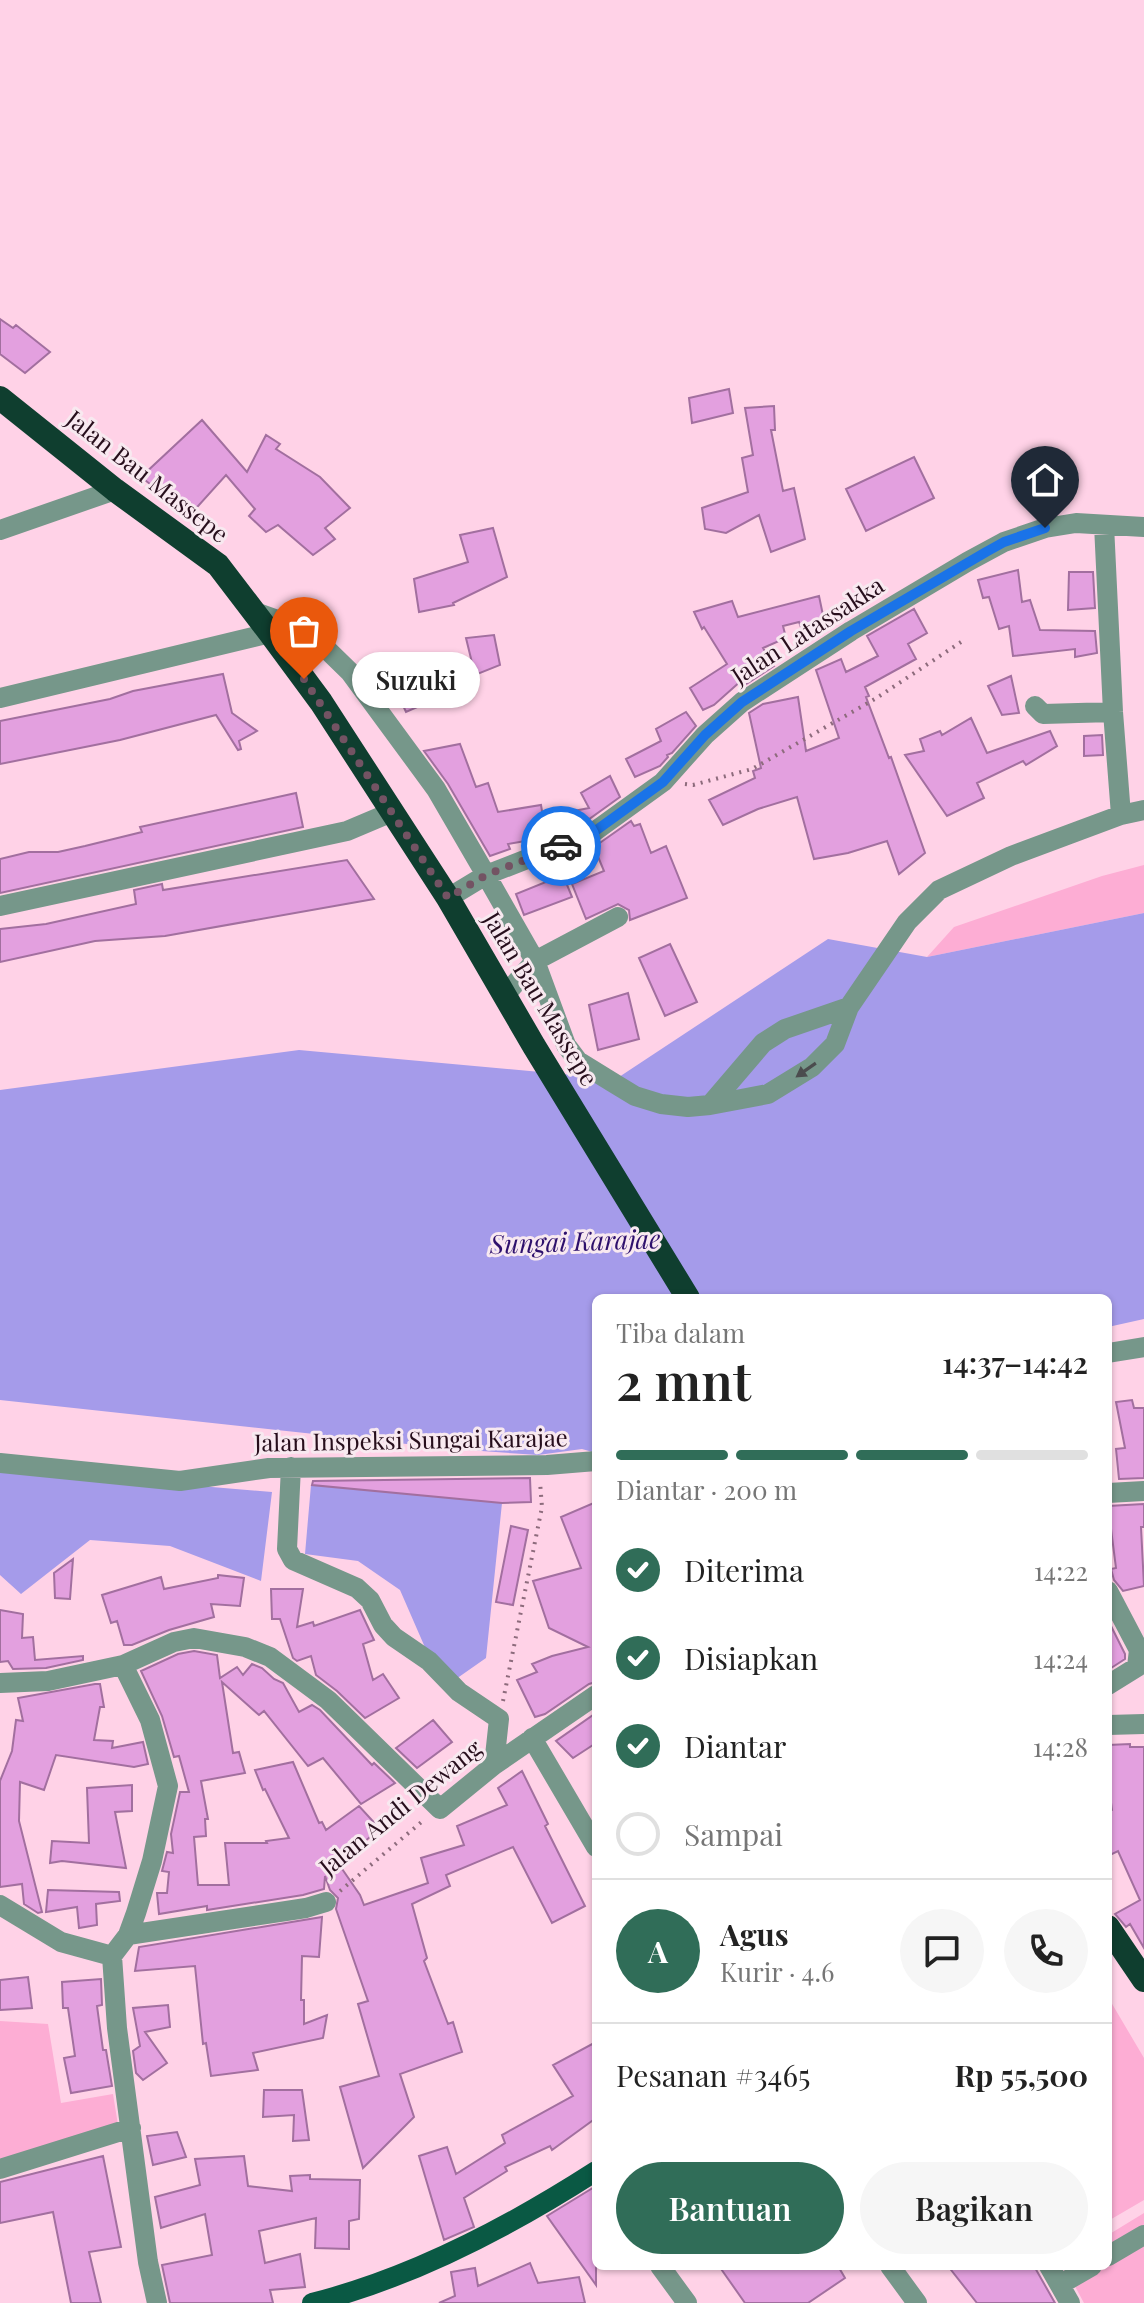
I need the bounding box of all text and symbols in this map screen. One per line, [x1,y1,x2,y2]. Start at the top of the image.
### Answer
street label: Jalan Bau Massepe [60,401,236,549]
pin [1011,446,1079,528]
icon: home [1023,458,1067,502]
street label: Jalan Latassakka [724,568,889,691]
pin [270,597,338,679]
icon: bag [282,609,326,653]
callout: Suzuki [352,651,480,707]
text: Suzuki [375,662,457,697]
courier [521,806,601,886]
icon: car [539,824,583,868]
street label: Jalan Bau Massepe [477,904,606,1091]
one-way arrow [795,1062,817,1078]
water label: Sungai Karajae [488,1220,661,1261]
text: Tiba dalam [616,1315,745,1350]
text: 14:37–14:42 [942,1342,1088,1382]
text: 2 mnt [616,1345,751,1414]
street label: Jalan Inspeksi Sungai Karajae [253,1420,568,1458]
text: Diantar · 200 m [616,1472,797,1507]
icon: check [616,1548,660,1592]
text: Diterima [684,1550,804,1590]
text: 14:22 [1034,1553,1088,1588]
icon: check [616,1636,660,1680]
text: Disiapkan [684,1638,818,1678]
text: 14:24 [1033,1641,1088,1676]
icon: check [616,1724,660,1768]
text: Diantar [684,1726,786,1766]
text: 14:28 [1033,1729,1088,1764]
street label: Jalan Andi Dewang [311,1731,488,1883]
text: Sampai [684,1814,783,1854]
button: chat [900,1909,984,1993]
button: phone [1004,1909,1088,1993]
text: Agus [720,1914,789,1954]
text: A [648,1931,668,1971]
text: Kurir · 4.6 [720,1954,834,1989]
text: Pesanan #3465 [616,2055,810,2095]
text: Rp 55,500 [955,2055,1088,2095]
button: Bantuan [616,2162,844,2254]
button: Bagikan [860,2162,1088,2254]

